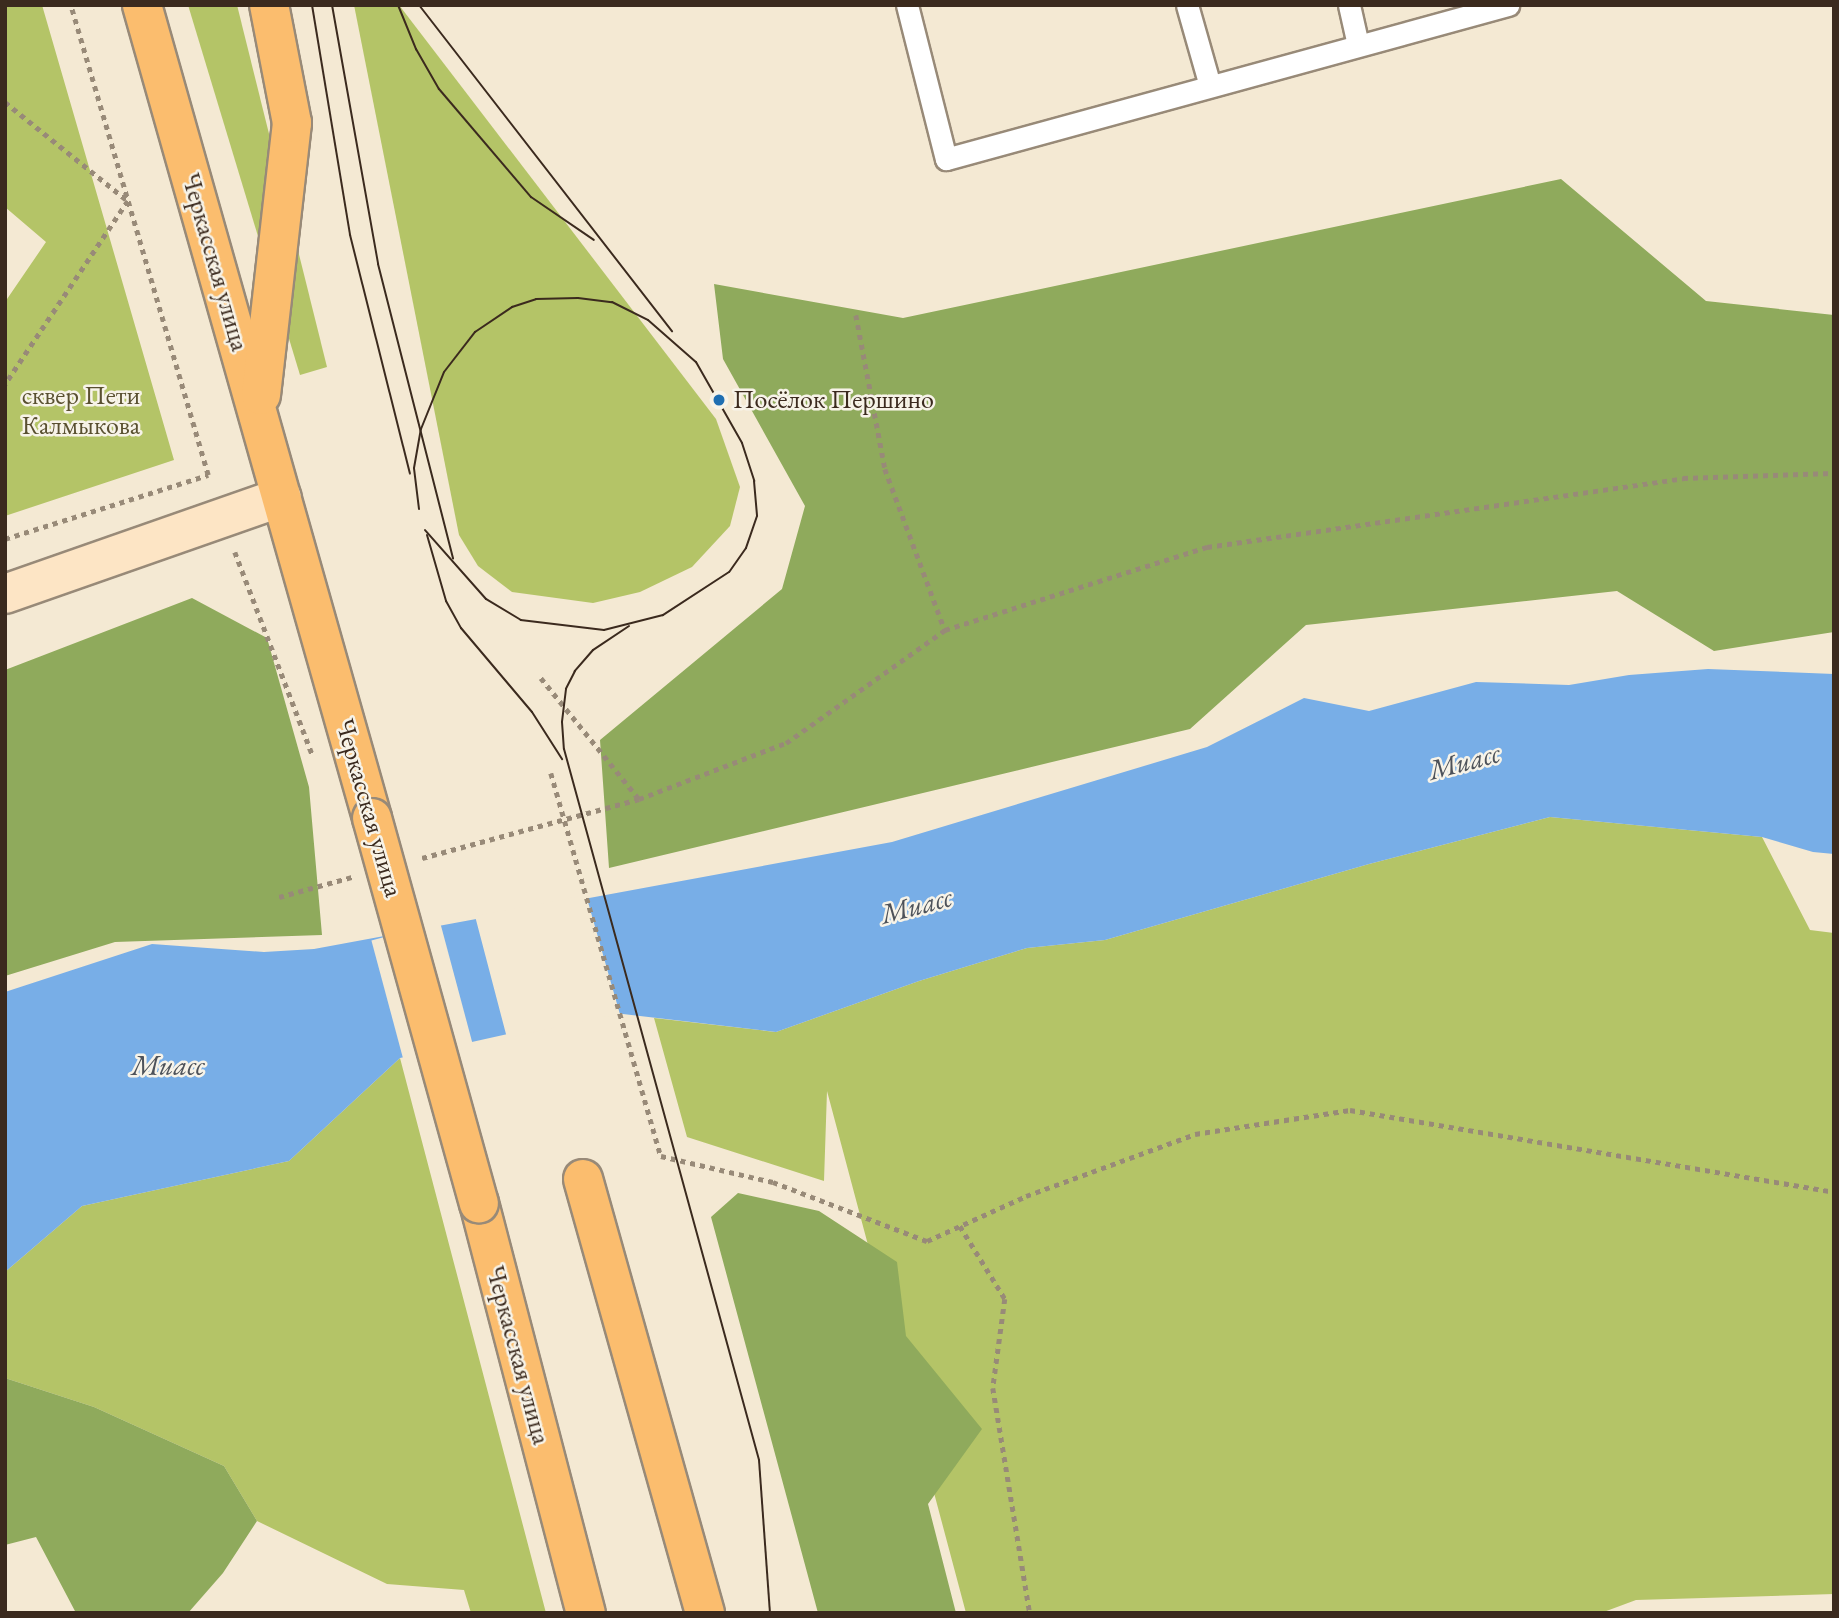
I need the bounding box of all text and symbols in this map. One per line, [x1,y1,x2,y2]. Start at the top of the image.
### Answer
street label: Черкасская улица [175,169,255,355]
park label: сквер Пети Калмыкова [22,380,140,442]
place label: Посёлок Першино [733,384,934,416]
marker: Посёлок Першино [711,392,727,408]
street label: Черкасская улица [329,715,409,901]
water label: Миасс [1424,735,1504,787]
water label: Миасс [876,879,956,931]
water label: Миасс [132,1048,204,1082]
street label: Черкасская улица [479,1262,557,1448]

